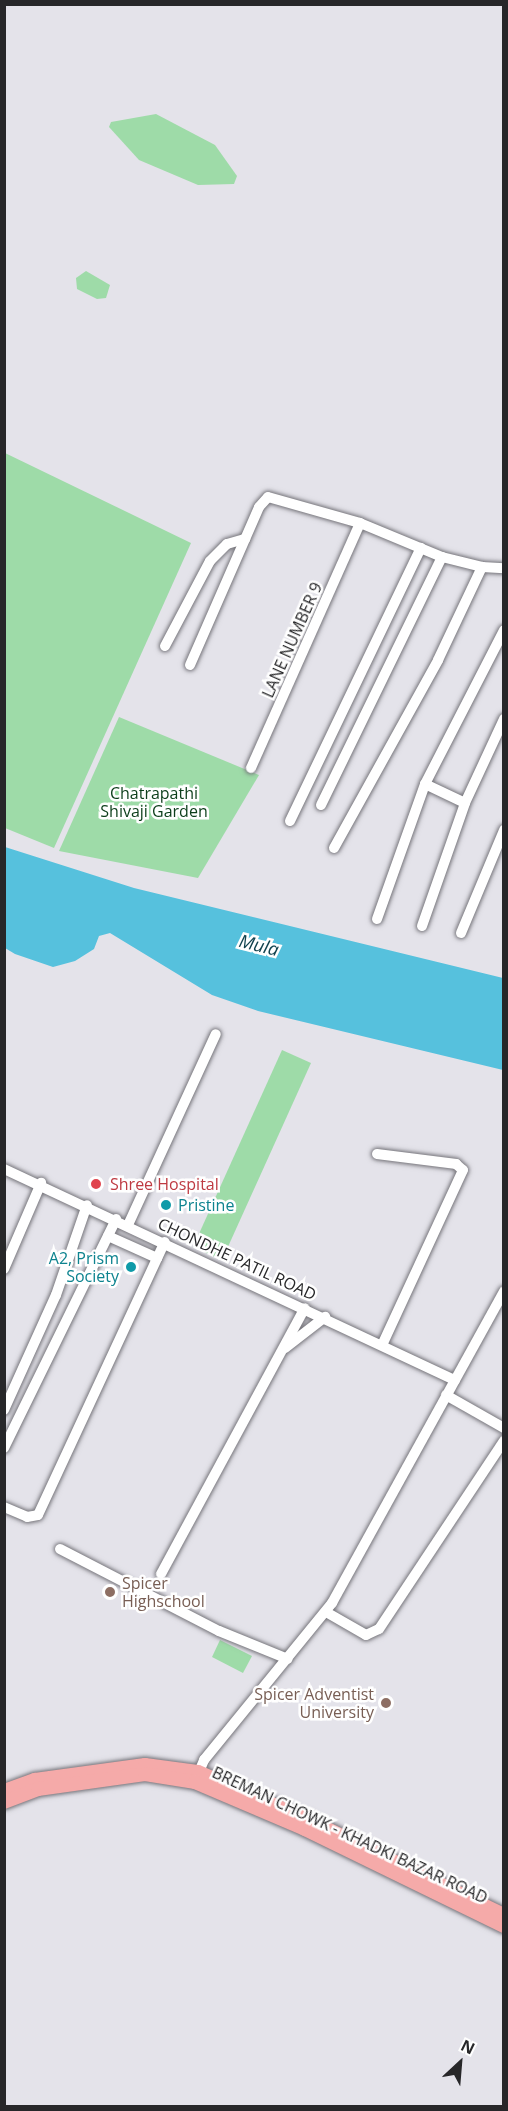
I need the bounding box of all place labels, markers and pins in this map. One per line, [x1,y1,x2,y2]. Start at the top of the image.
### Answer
place label: Shree Hospital [110,1174,219,1194]
marker: Shree Hospital [87,1175,105,1193]
place label: Pristine [178,1195,234,1215]
marker: Pristine [159,1198,173,1212]
place label: A2, Prism Society [49,1248,119,1286]
marker: A2, Prism Society [124,1260,138,1274]
place label: Spicer Highschool [122,1573,205,1611]
marker: Spicer Highschool [103,1585,117,1599]
place label: Spicer Adventist University [254,1684,374,1722]
marker: Spicer Adventist University [379,1696,393,1710]

